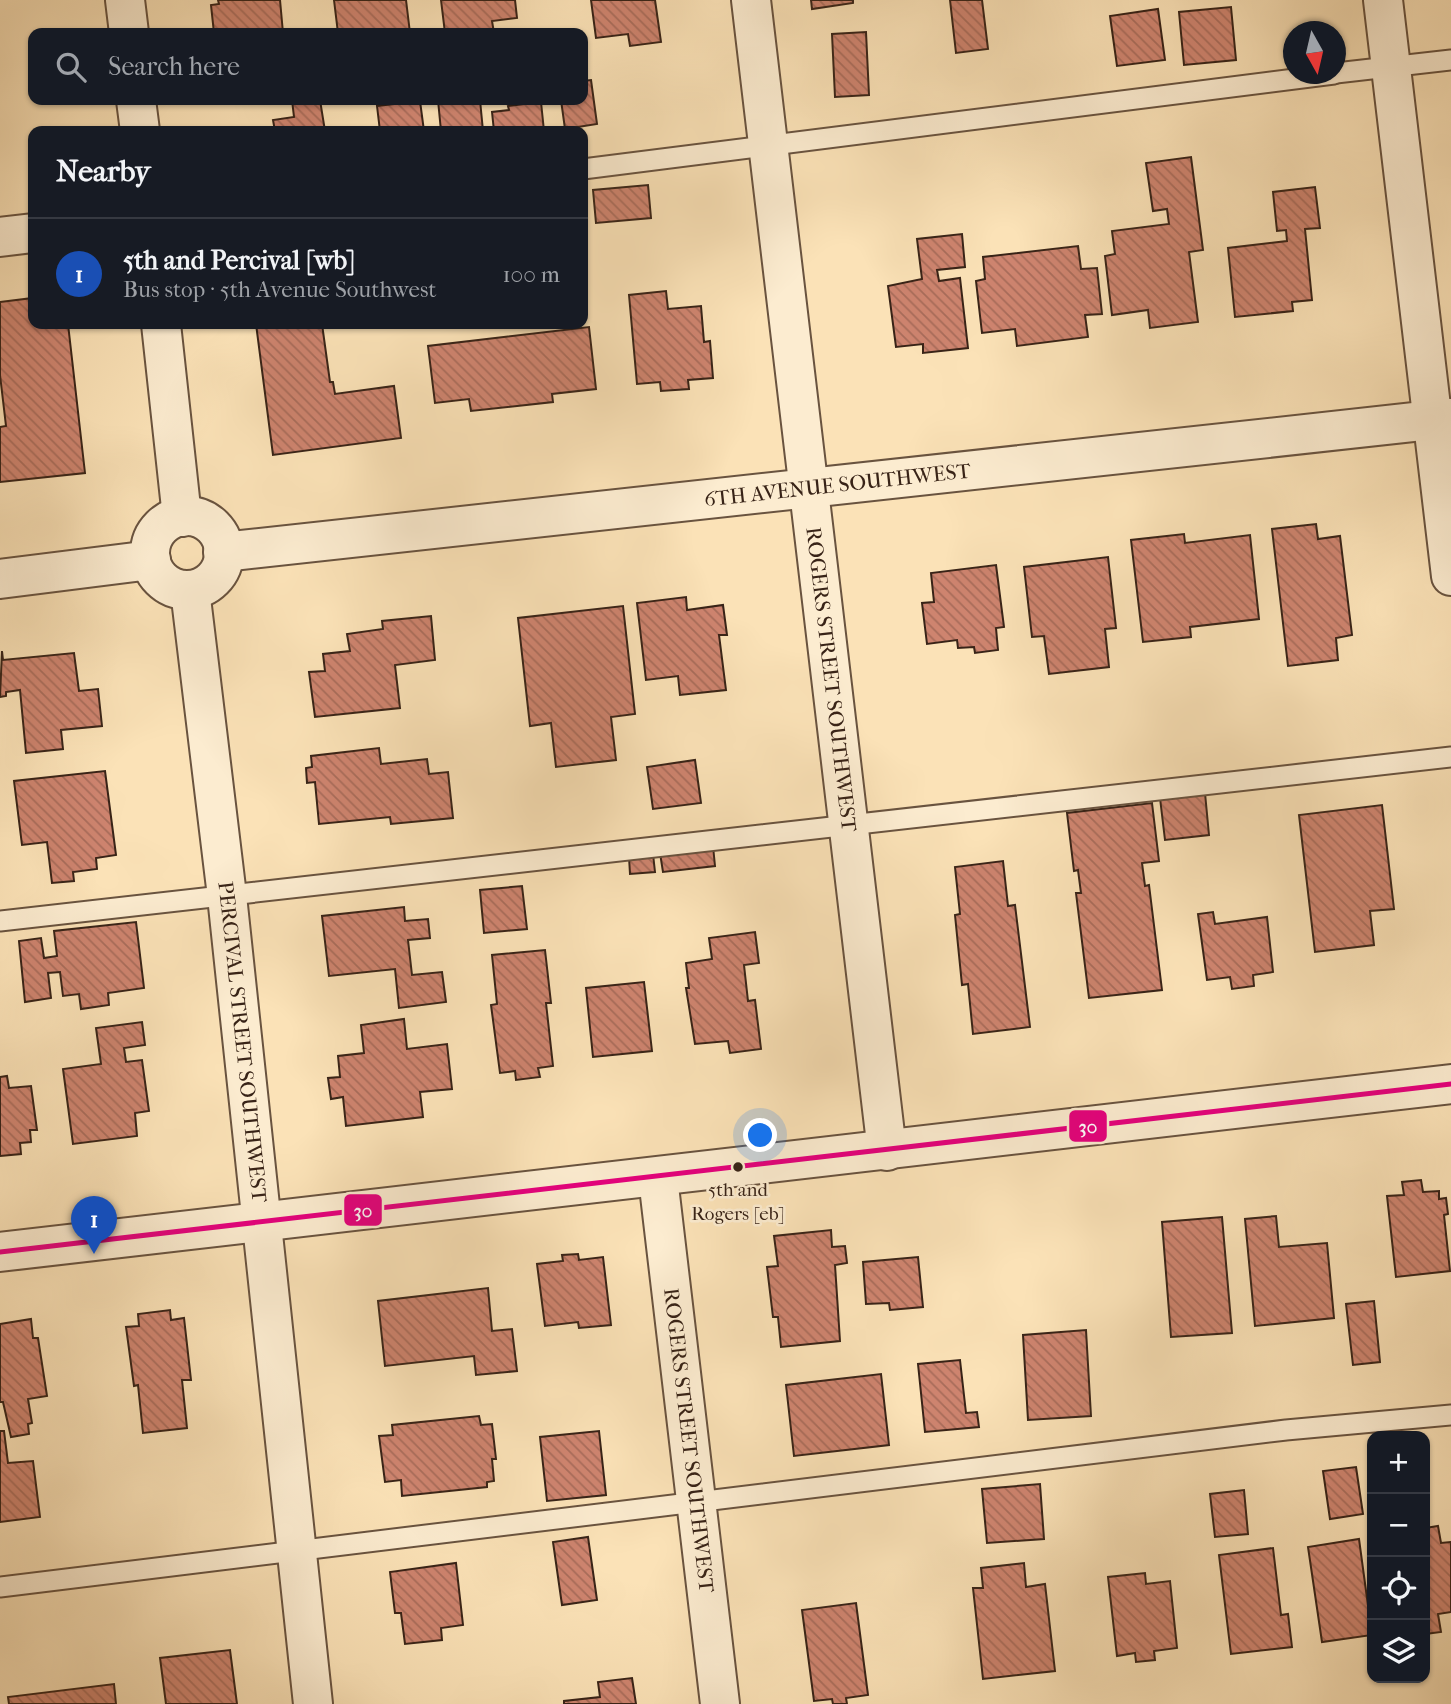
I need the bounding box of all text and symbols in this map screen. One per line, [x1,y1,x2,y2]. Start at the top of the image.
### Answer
north arrow [1283,21,1346,84]
search box [28,28,588,105]
icon: search [52,48,90,86]
text: Search here [108,51,240,82]
text: Nearby [56,154,151,189]
text: 5th and Percival [wb] [123,245,355,276]
text: 1 [75,261,83,288]
text: 100 m [502,261,560,288]
text: Bus stop · 5th Avenue Southwest [123,276,437,303]
street label: 6TH AVENUE SOUTHWEST [703,458,973,511]
street label: ROGERS STREET SOUTHWEST [801,526,861,834]
street label: PERCIVAL STREET SOUTHWEST [213,880,272,1205]
line badge: 30 [1068,1109,1108,1143]
text: 30 [1079,1116,1097,1138]
your location [743,1118,777,1152]
marker: 5th and Rogers [eb] [731,1160,745,1174]
place label: 5th and Rogers [eb] [691,1179,785,1225]
line badge: 30 [343,1193,383,1227]
pin: 1 [71,1196,117,1254]
text: 30 [354,1200,372,1222]
street label: ROGERS STREET SOUTHWEST [659,1286,719,1595]
map controls [1367,1431,1430,1683]
button: + [1367,1431,1430,1494]
button: − [1367,1494,1430,1557]
button: locate [1367,1557,1430,1620]
button: layers [1367,1620,1430,1683]

